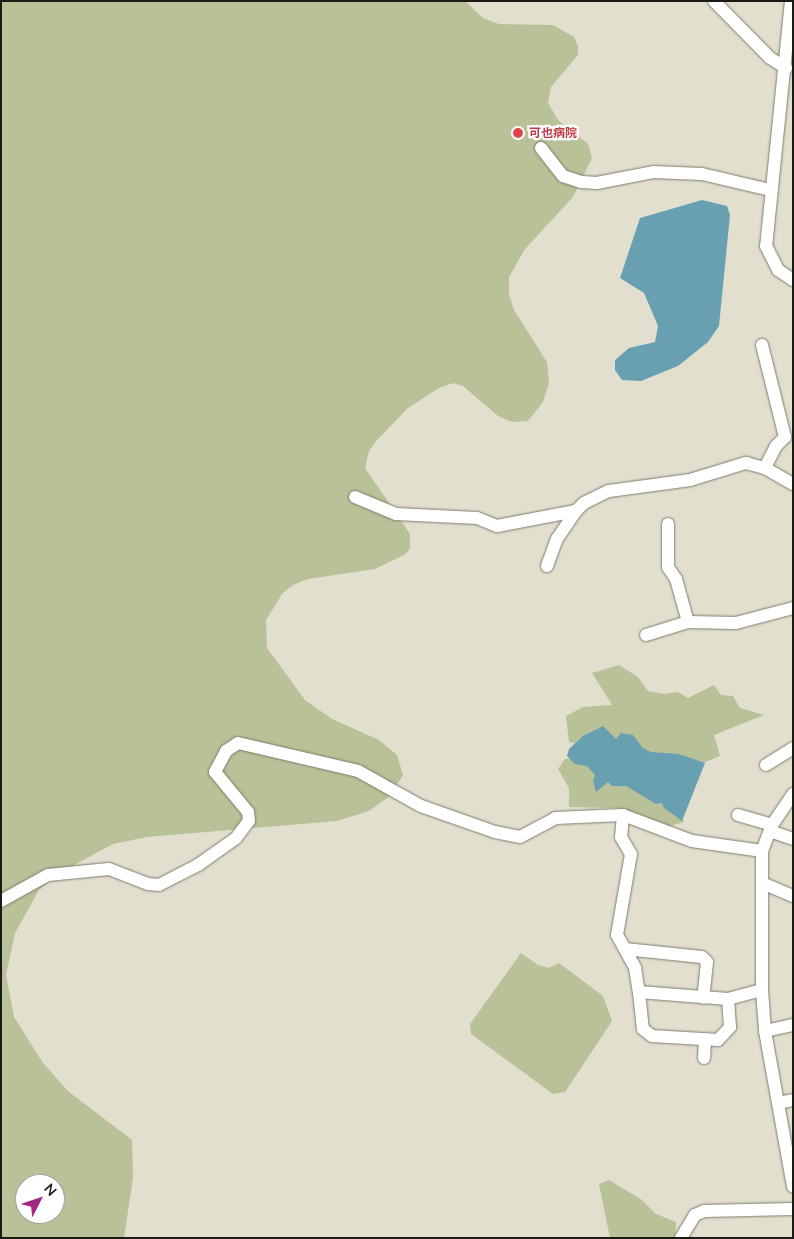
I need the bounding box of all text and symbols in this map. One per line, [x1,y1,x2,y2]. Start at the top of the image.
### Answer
marker: 可也病院 [511,126,525,140]
place label: 可也病院 [529,126,577,140]
north arrow [15,1174,65,1224]
text: N [40,1180,61,1200]

